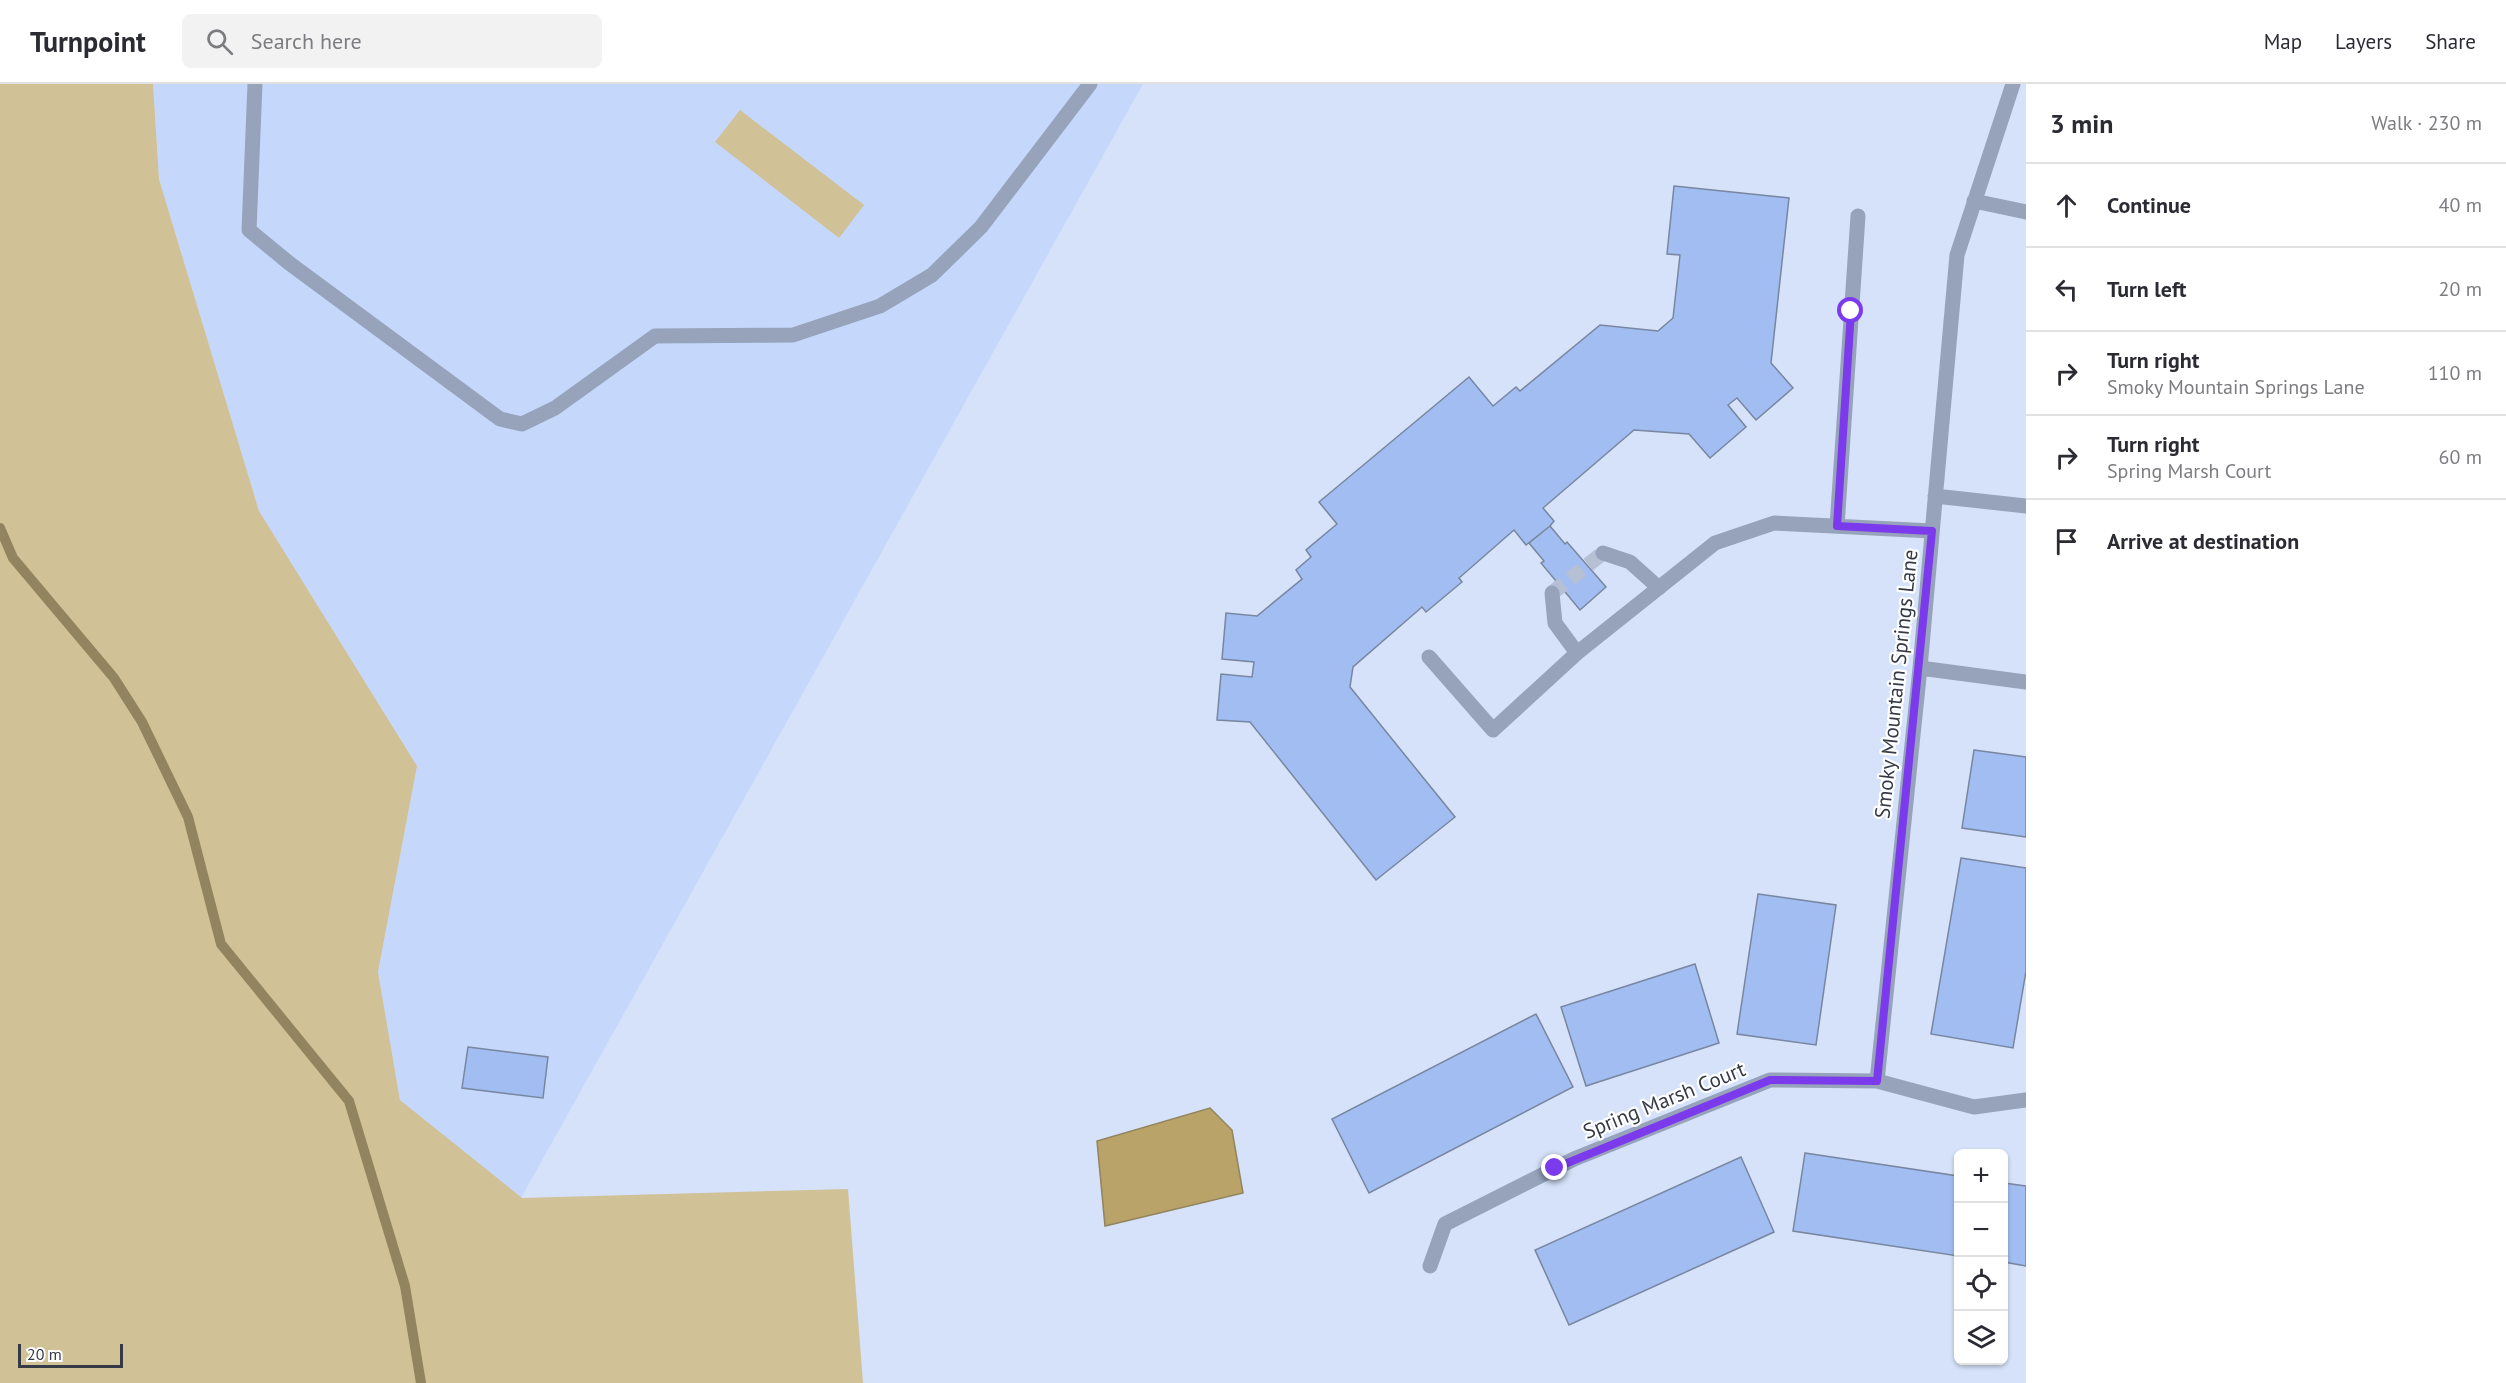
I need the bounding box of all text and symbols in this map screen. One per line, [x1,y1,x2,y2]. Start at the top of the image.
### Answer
search box [182,14,602,68]
text: Turnpoint [30,23,146,60]
icon: search [203,25,236,58]
text: Search here [251,27,362,55]
text: Map [2264,28,2302,55]
text: Layers [2335,28,2392,55]
text: Share [2425,28,2476,55]
text: 3 min [2050,107,2113,140]
text: Walk · 230 m [2371,110,2482,136]
icon: ahead [2050,189,2083,222]
text: Continue [2107,191,2191,219]
text: 40 m [2439,192,2482,218]
icon: left [2050,273,2083,306]
text: Turn left [2107,275,2187,303]
text: 20 m [2439,276,2482,302]
route start [1837,297,1863,323]
text: Turn right [2107,346,2199,374]
icon: right [2050,357,2083,390]
text: 110 m [2428,360,2482,386]
text: Smoky Mountain Springs Lane [2107,374,2365,400]
text: Turn right [2107,430,2199,458]
icon: right [2050,441,2083,474]
text: 60 m [2439,444,2482,470]
text: Spring Marsh Court [2107,458,2271,484]
icon: arrive [2050,525,2083,558]
text: Arrive at destination [2107,527,2299,555]
street label: Smoky Mountain Springs Lane [1868,548,1924,820]
street label: Spring Marsh Court [1579,1055,1749,1145]
map controls [1954,1149,2008,1365]
button: + [1954,1149,2008,1203]
route end [1541,1154,1567,1180]
button: − [1954,1203,2008,1257]
button: locate [1954,1257,2008,1311]
button: layers [1954,1311,2008,1365]
scale bar [18,1341,123,1368]
text: 20 m [27,1344,62,1364]

